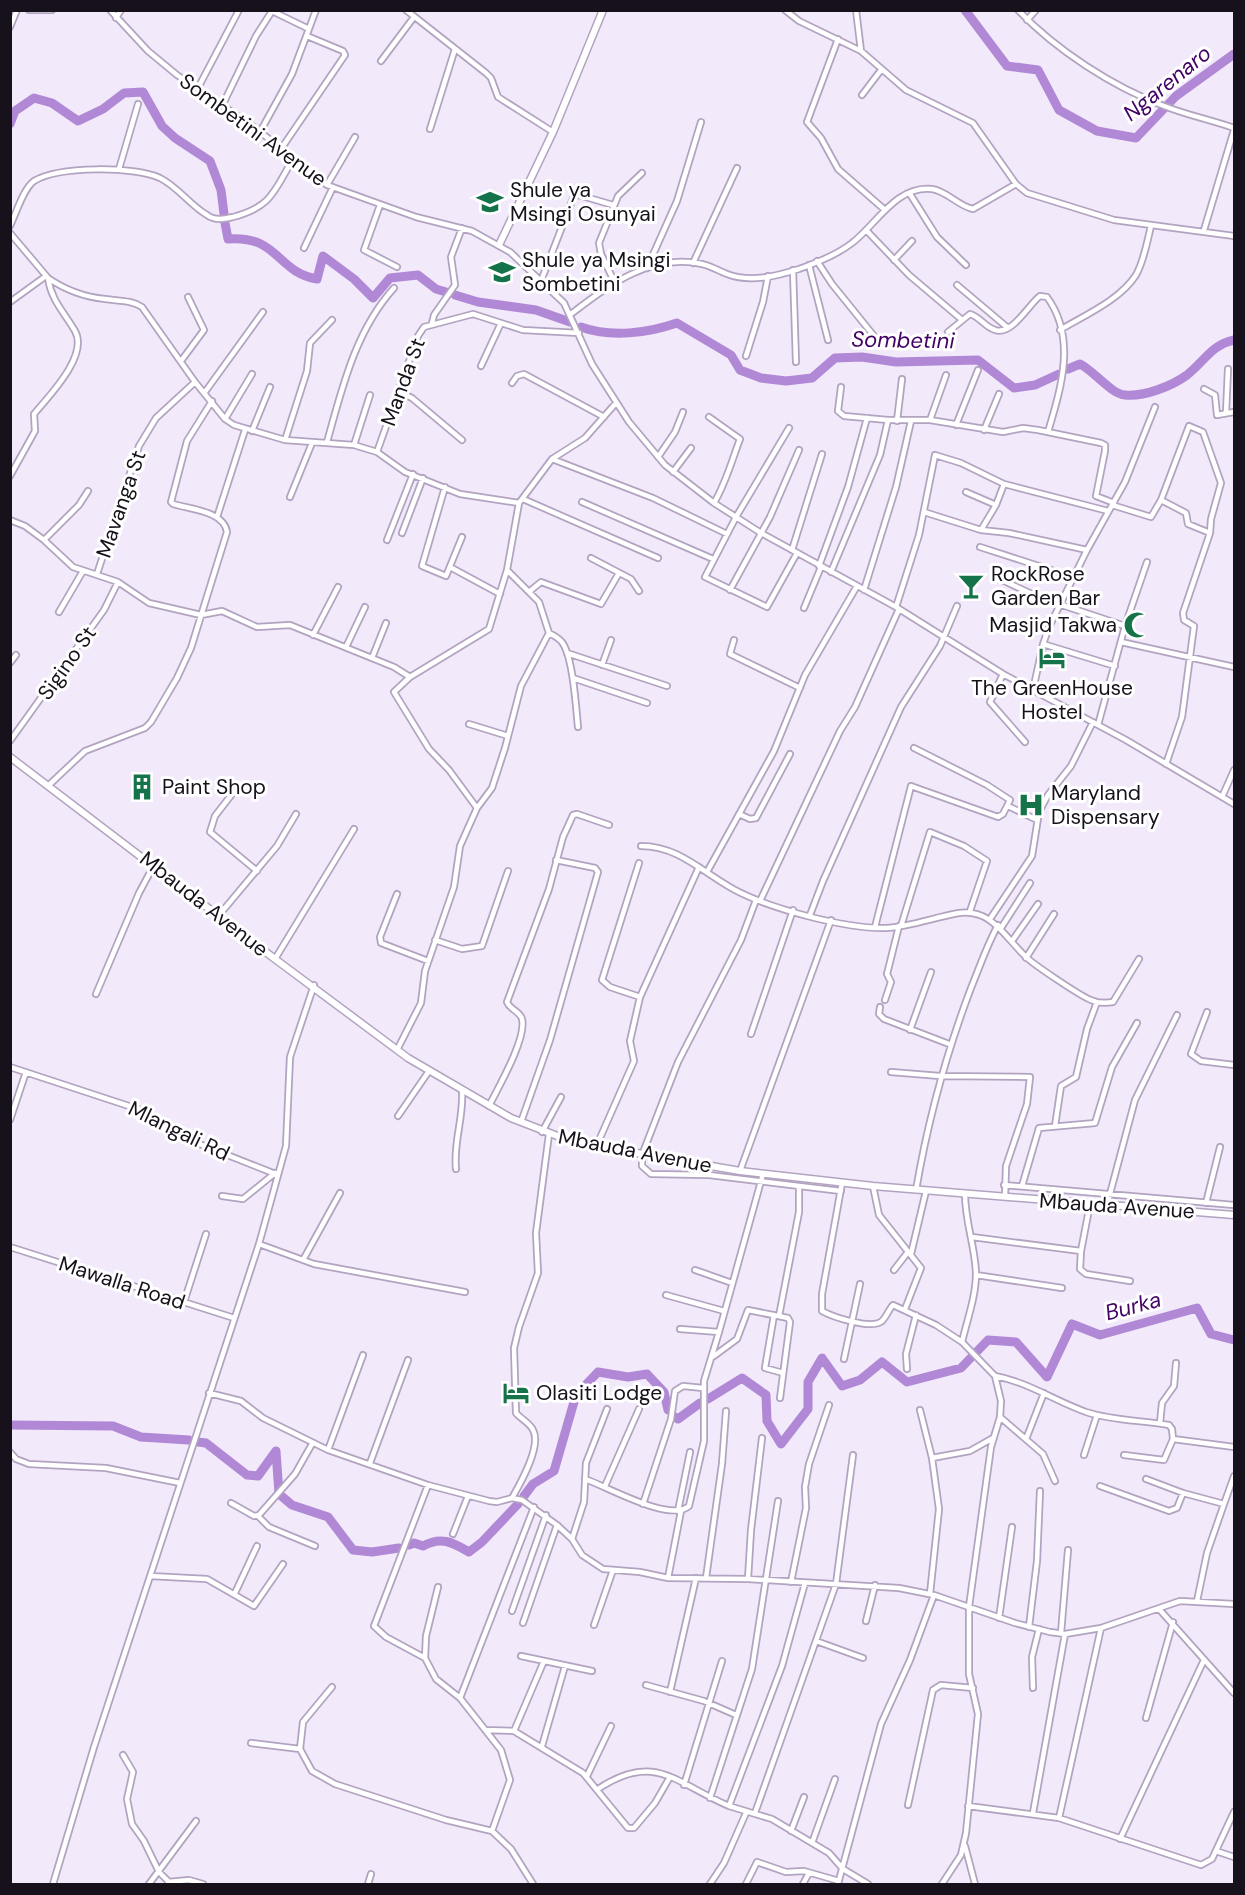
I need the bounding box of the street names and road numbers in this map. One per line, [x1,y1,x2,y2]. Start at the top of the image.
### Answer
street label: Sombetini Avenue [174,67,332,193]
street label: Manda St [374,334,432,430]
street label: Mavanga St [90,447,152,561]
street label: Sigino St [31,620,103,706]
street label: Mbauda Avenue [134,845,274,963]
street label: Mlangali Rd [124,1094,234,1168]
street label: Mbauda Avenue [556,1122,714,1180]
street label: Mbauda Avenue [1038,1187,1196,1225]
street label: Mawalla Road [55,1249,189,1317]

